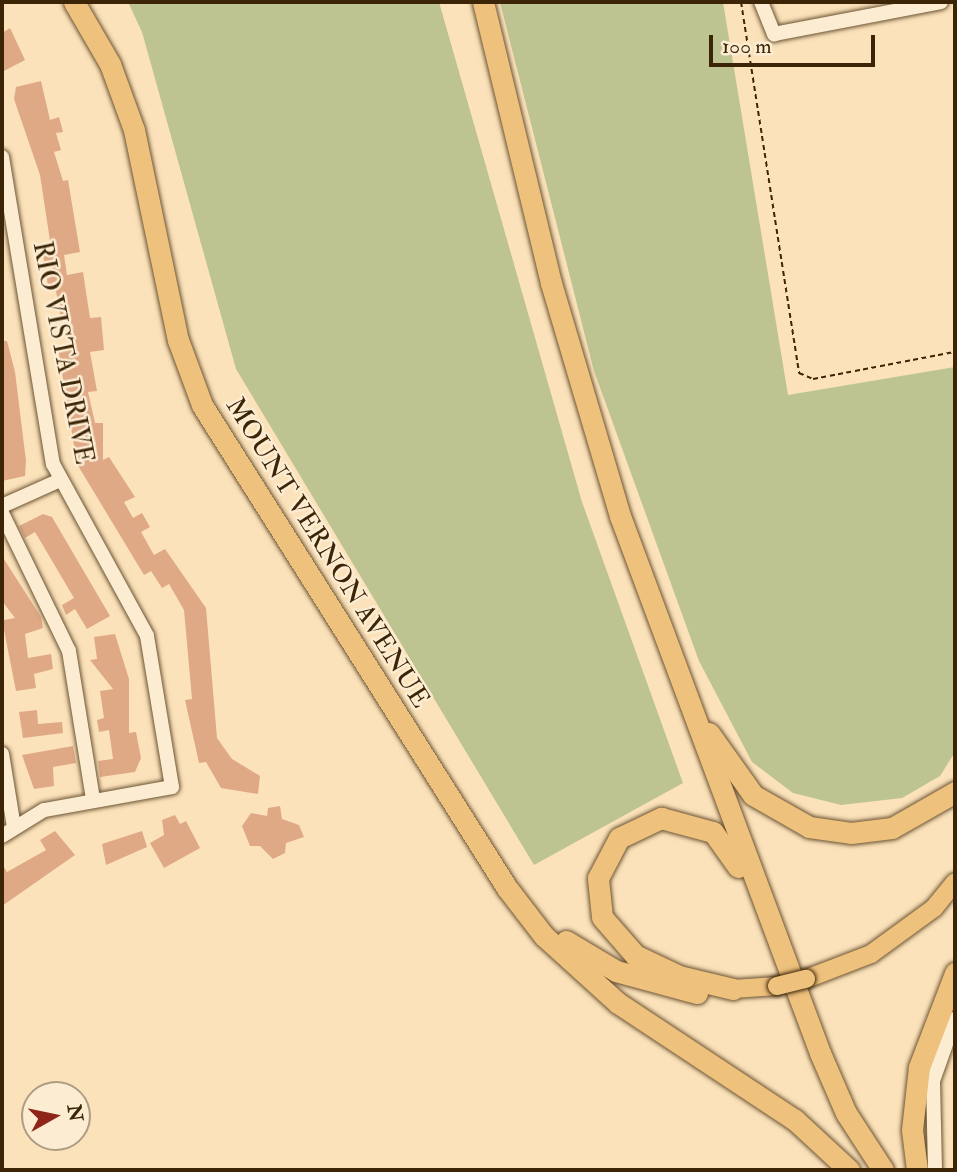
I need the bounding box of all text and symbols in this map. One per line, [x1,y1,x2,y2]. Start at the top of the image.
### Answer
scale bar [712,21,878,65]
text: 100 m [722,33,772,60]
street label: RIO VISTA DRIVE [25,239,99,467]
street label: MOUNT VERNON AVENUE [218,392,436,714]
north arrow [21,1081,91,1151]
text: N [62,1103,88,1123]

